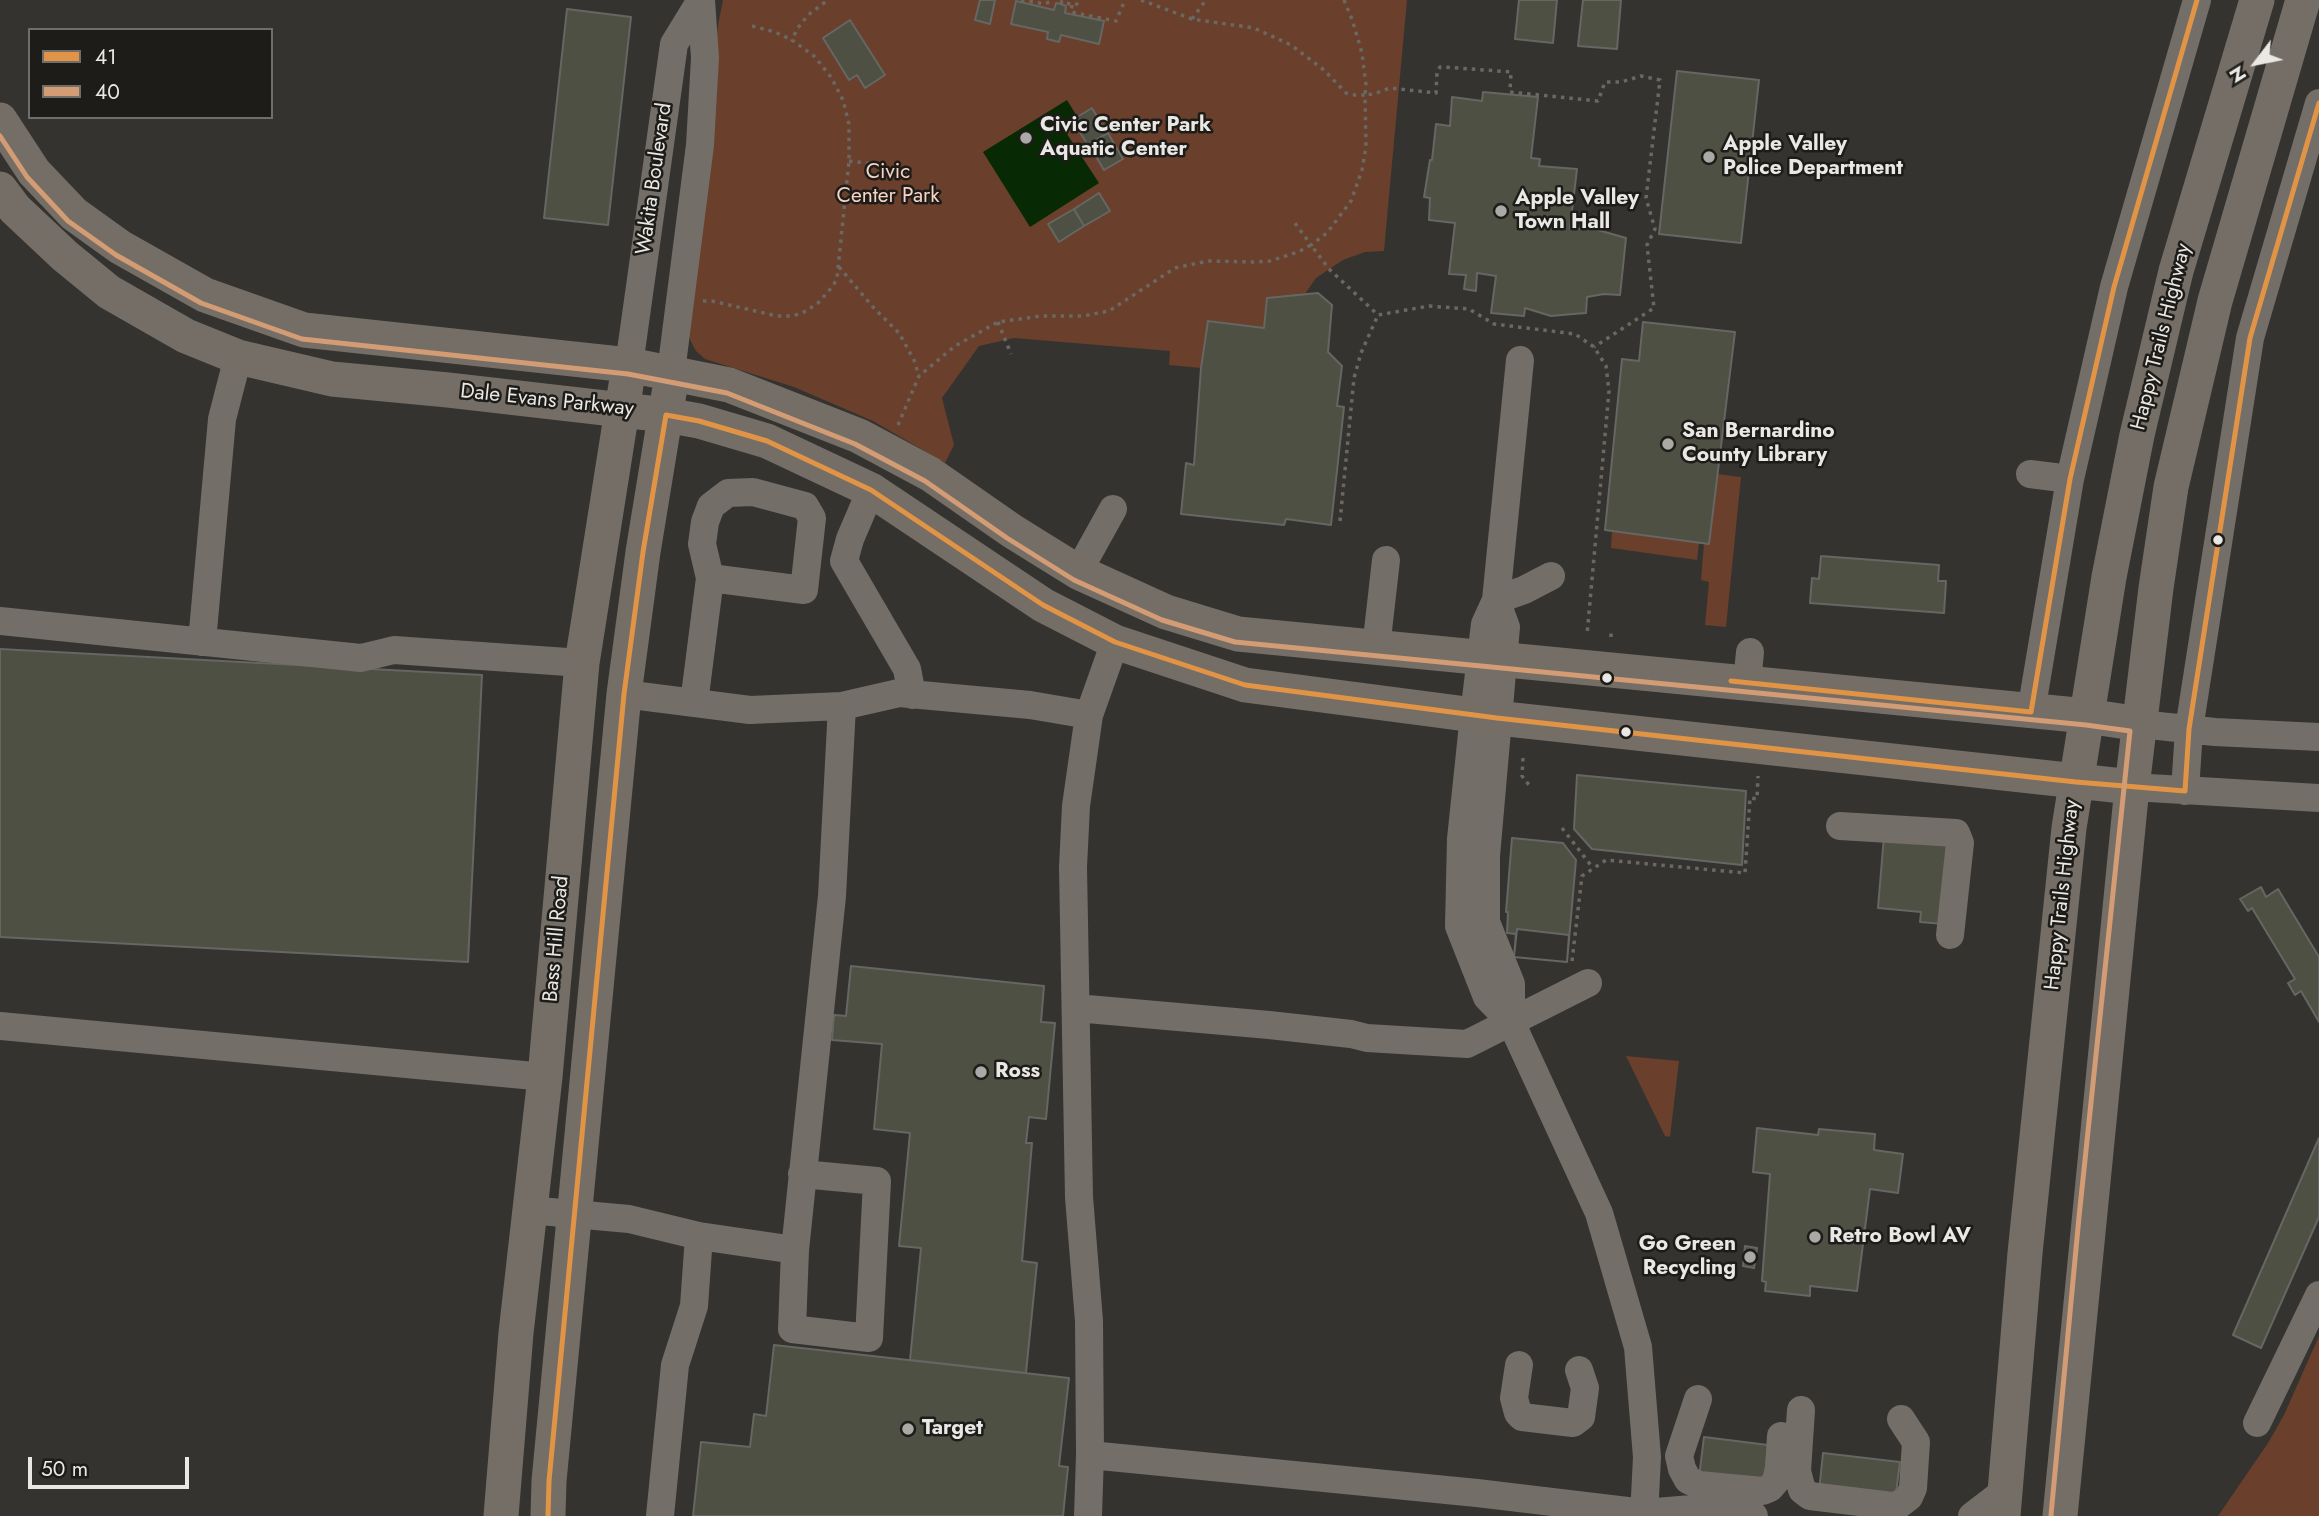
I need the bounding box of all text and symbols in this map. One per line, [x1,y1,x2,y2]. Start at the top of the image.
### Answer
legend [28,28,273,119]
north arrow [2221,28,2291,98]
text: 41 [95,42,117,72]
text: N [2222,61,2253,88]
text: 40 [95,77,120,107]
street label: Wakita Boulevard [632,101,678,257]
place label: Civic Center Park Aquatic Center [1040,113,1211,163]
marker: Civic Center Park Aquatic Center [1018,130,1034,146]
place label: Apple Valley Police Department [1723,132,1903,182]
marker: Apple Valley Police Department [1701,149,1717,165]
park label: Civic Center Park [836,160,940,210]
place label: Apple Valley Town Hall [1515,186,1639,236]
marker: Apple Valley Town Hall [1493,203,1509,219]
street label: Happy Trails Highway [2127,241,2197,433]
street label: Dale Evans Parkway [459,379,635,423]
place label: San Bernardino County Library [1682,419,1835,469]
marker: San Bernardino County Library [1660,436,1676,452]
unlabelled marker [2211,533,2225,547]
unlabelled marker [1600,671,1614,685]
unlabelled marker [1619,725,1633,739]
street label: Happy Trails Highway [2040,798,2086,992]
street label: Bass Hill Road [539,875,575,1003]
place label: Ross [995,1059,1040,1085]
marker: Ross [973,1064,989,1080]
place label: Retro Bowl AV [1829,1224,1971,1250]
marker: Retro Bowl AV [1807,1229,1823,1245]
place label: Go Green Recycling [1639,1232,1736,1282]
marker: Go Green Recycling [1742,1249,1758,1265]
place label: Target [922,1416,983,1442]
marker: Target [900,1421,916,1437]
scale bar [32,1442,192,1486]
text: 50 m [41,1454,88,1484]

